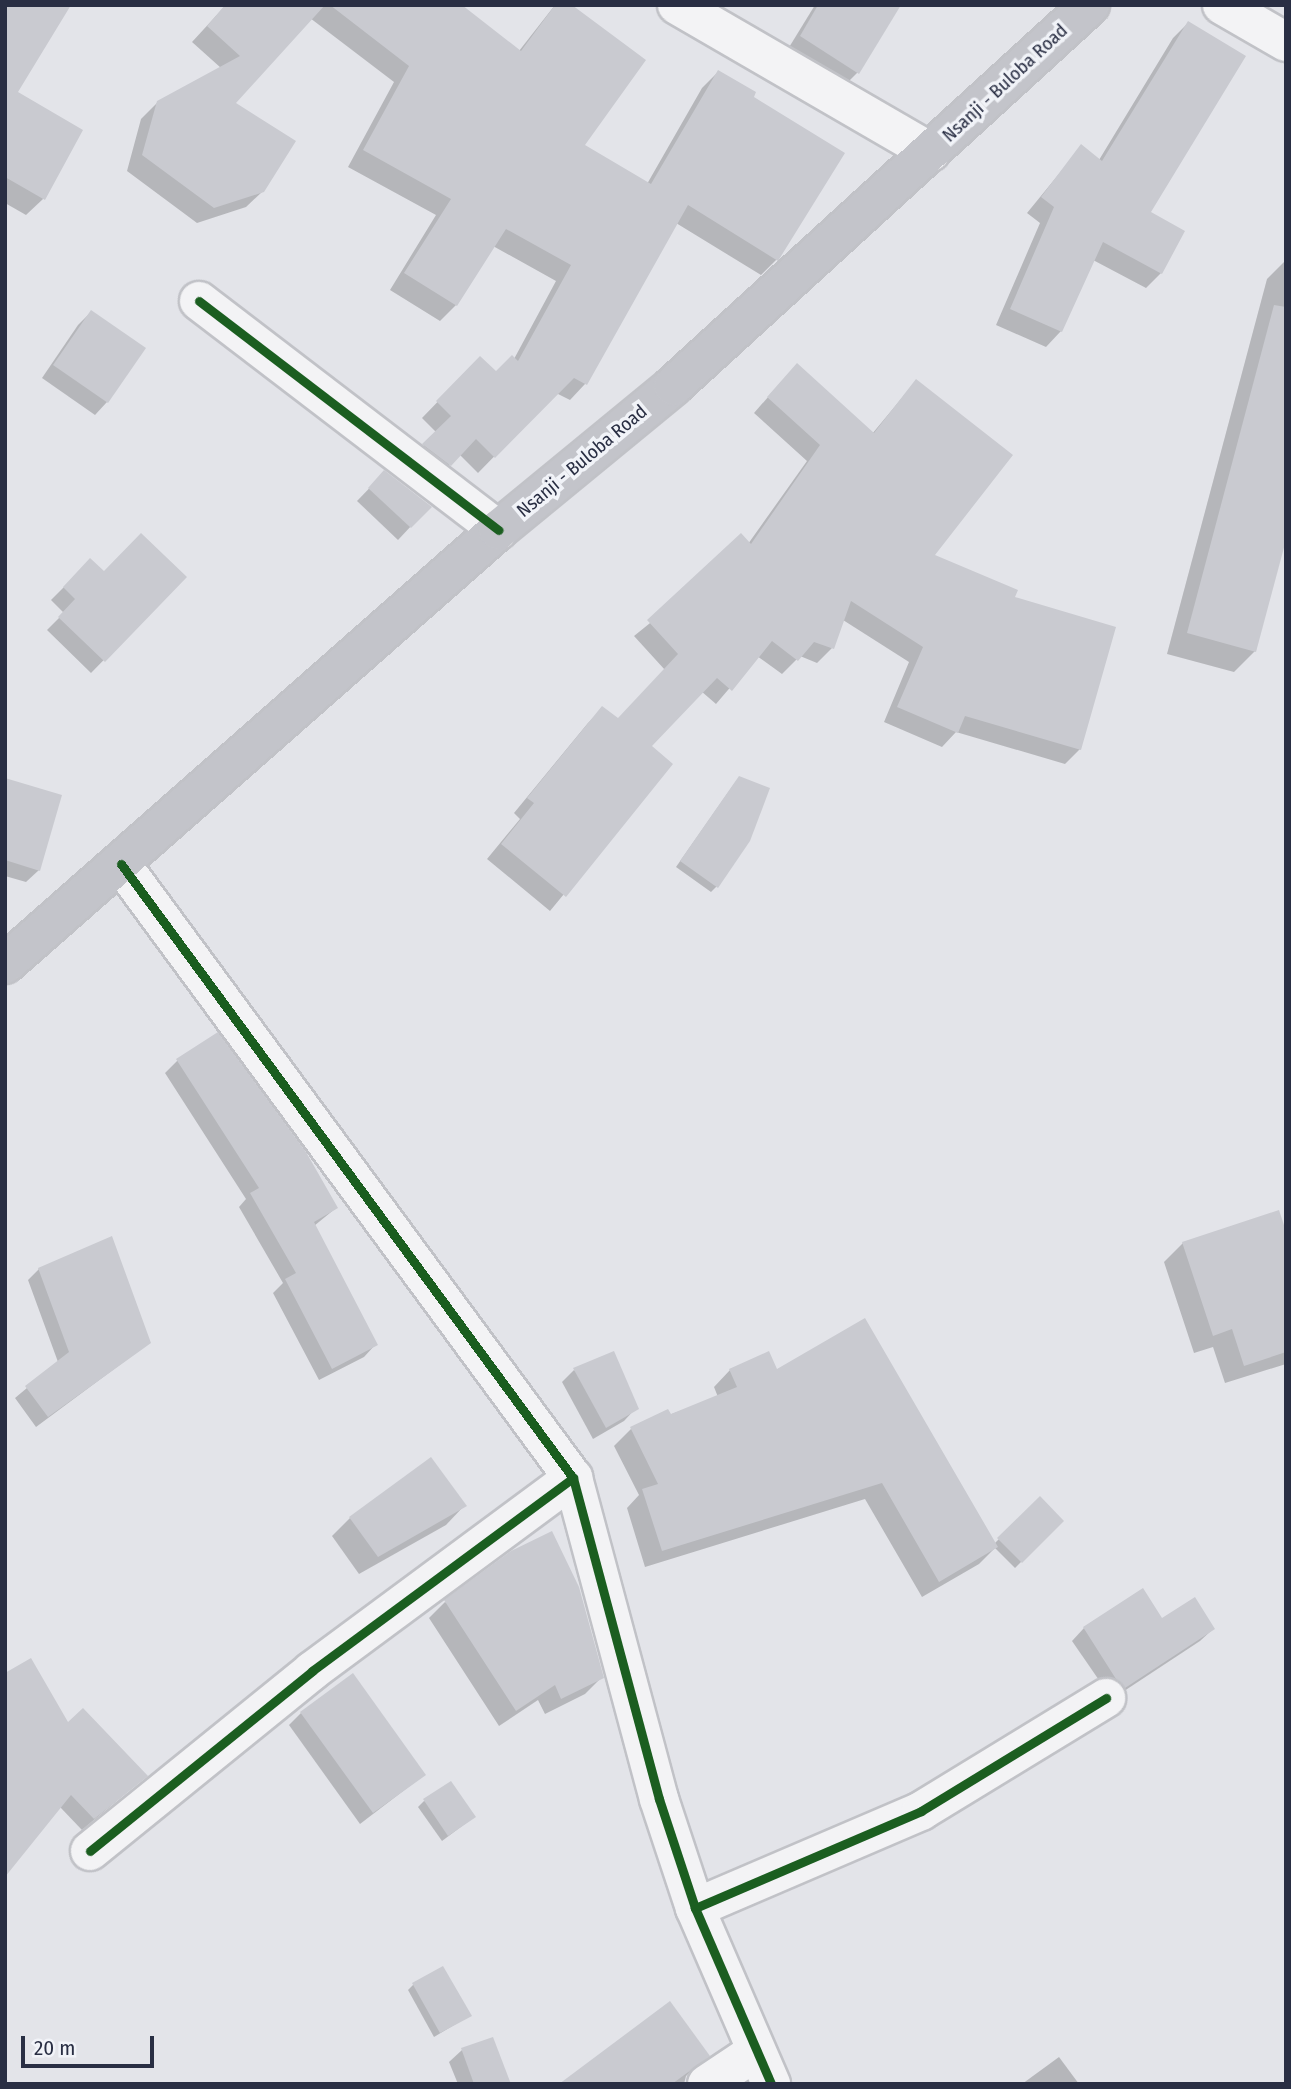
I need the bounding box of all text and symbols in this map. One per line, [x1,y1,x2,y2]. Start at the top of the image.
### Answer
street label: Nsanji - Buloba Road [938,19,1072,147]
street label: Nsanji - Buloba Road [512,400,652,522]
scale bar [24,2022,158,2066]
text: 20 m [34,2035,75,2061]

